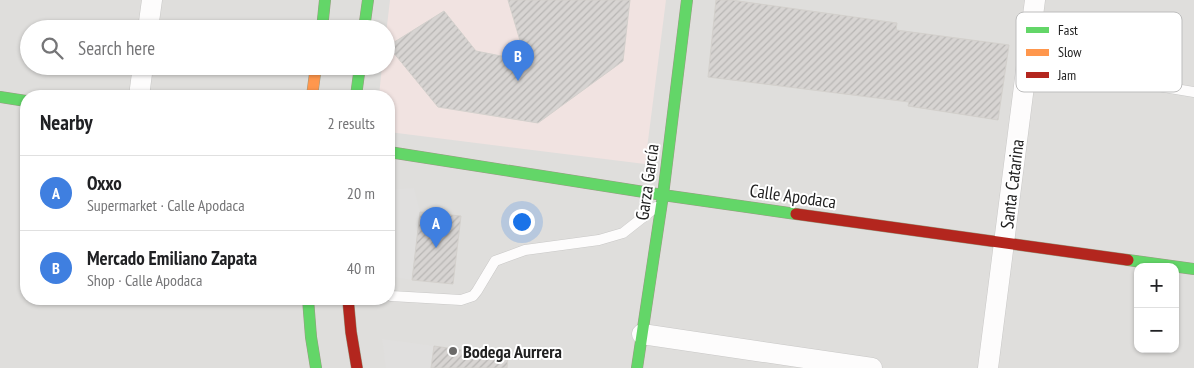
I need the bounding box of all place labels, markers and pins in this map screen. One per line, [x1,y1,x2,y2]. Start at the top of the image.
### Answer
pin: B [502,40,534,81]
pin: A [420,207,452,248]
place label: Bodega Aurrera [463,340,562,363]
marker: Bodega Aurrera [447,345,459,357]

